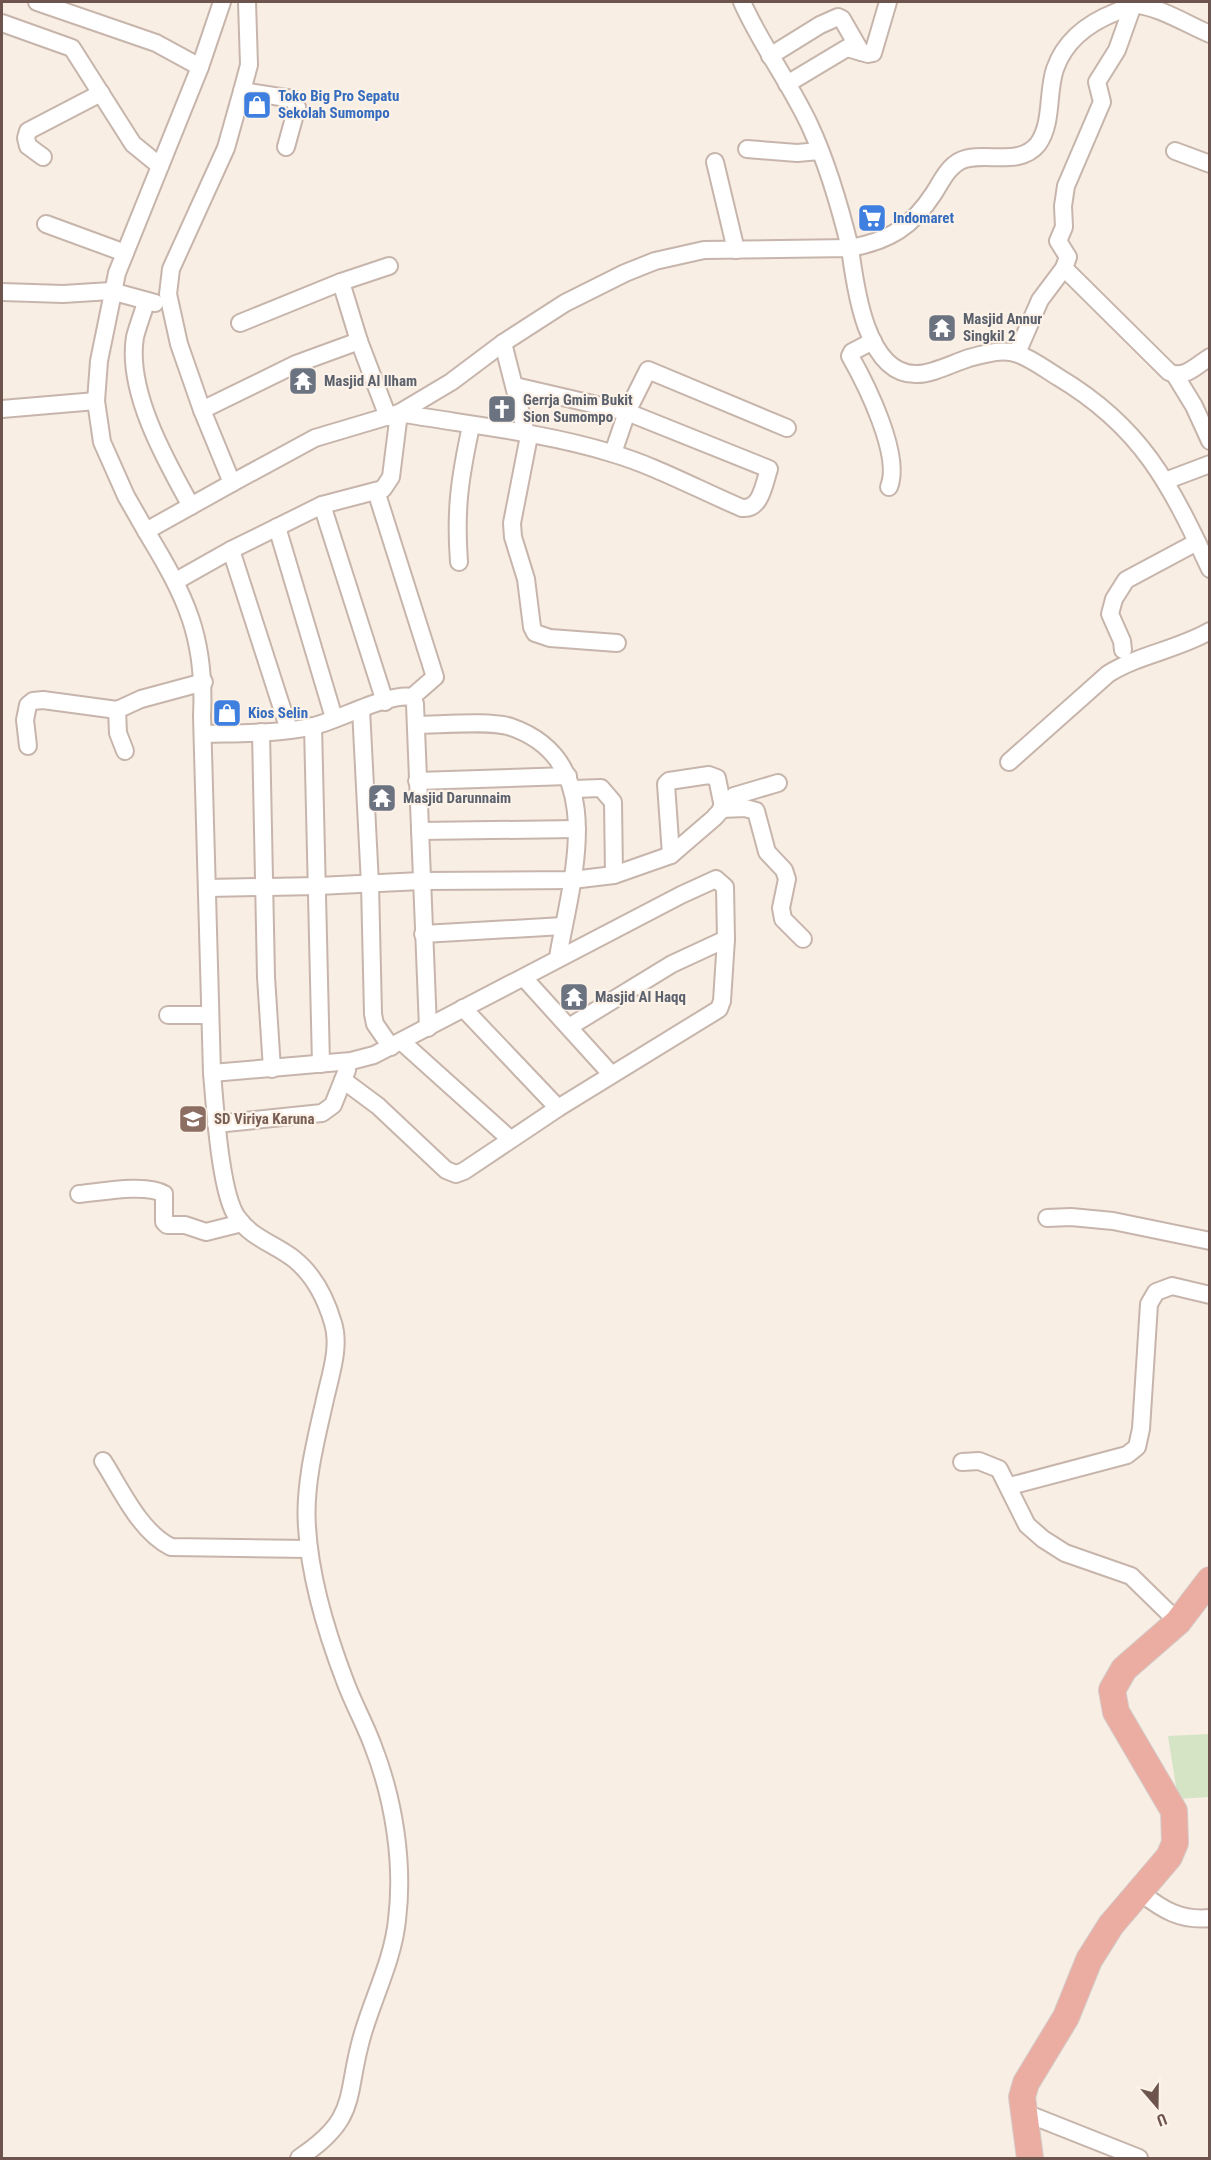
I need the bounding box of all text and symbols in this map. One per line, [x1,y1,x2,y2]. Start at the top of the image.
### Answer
place label: Toko Big Pro Sepatu Sekolah Sumompo [278,87,399,122]
shop icon: Toko Big Pro Sepatu Sekolah Sumompo [241,89,273,121]
supermarket icon: Indomaret [856,202,888,234]
place label: Indomaret [893,209,955,227]
place label: Masjid Annur Singkil 2 [963,310,1042,345]
temple icon: Masjid Annur Singkil 2 [926,312,958,344]
temple icon: Masjid Al Ilham [287,365,319,397]
place label: Masjid Al Ilham [324,372,417,390]
place label: Gerrja Gmim Bukit Sion Sumompo [523,391,633,426]
church icon: Gerrja Gmim Bukit Sion Sumompo [486,393,518,425]
shop icon: Kios Selin [211,697,243,729]
place label: Kios Selin [248,704,308,722]
temple icon: Masjid Darunnaim [366,782,398,814]
place label: Masjid Darunnaim [403,789,511,807]
temple icon: Masjid Al Haqq [558,981,590,1013]
place label: Masjid Al Haqq [595,988,686,1006]
school or university icon: SD Viriya Karuna [177,1103,209,1135]
place label: SD Viriya Karuna [214,1110,314,1128]
north arrow [1127,2076,1187,2136]
text: U [1154,2109,1170,2130]

